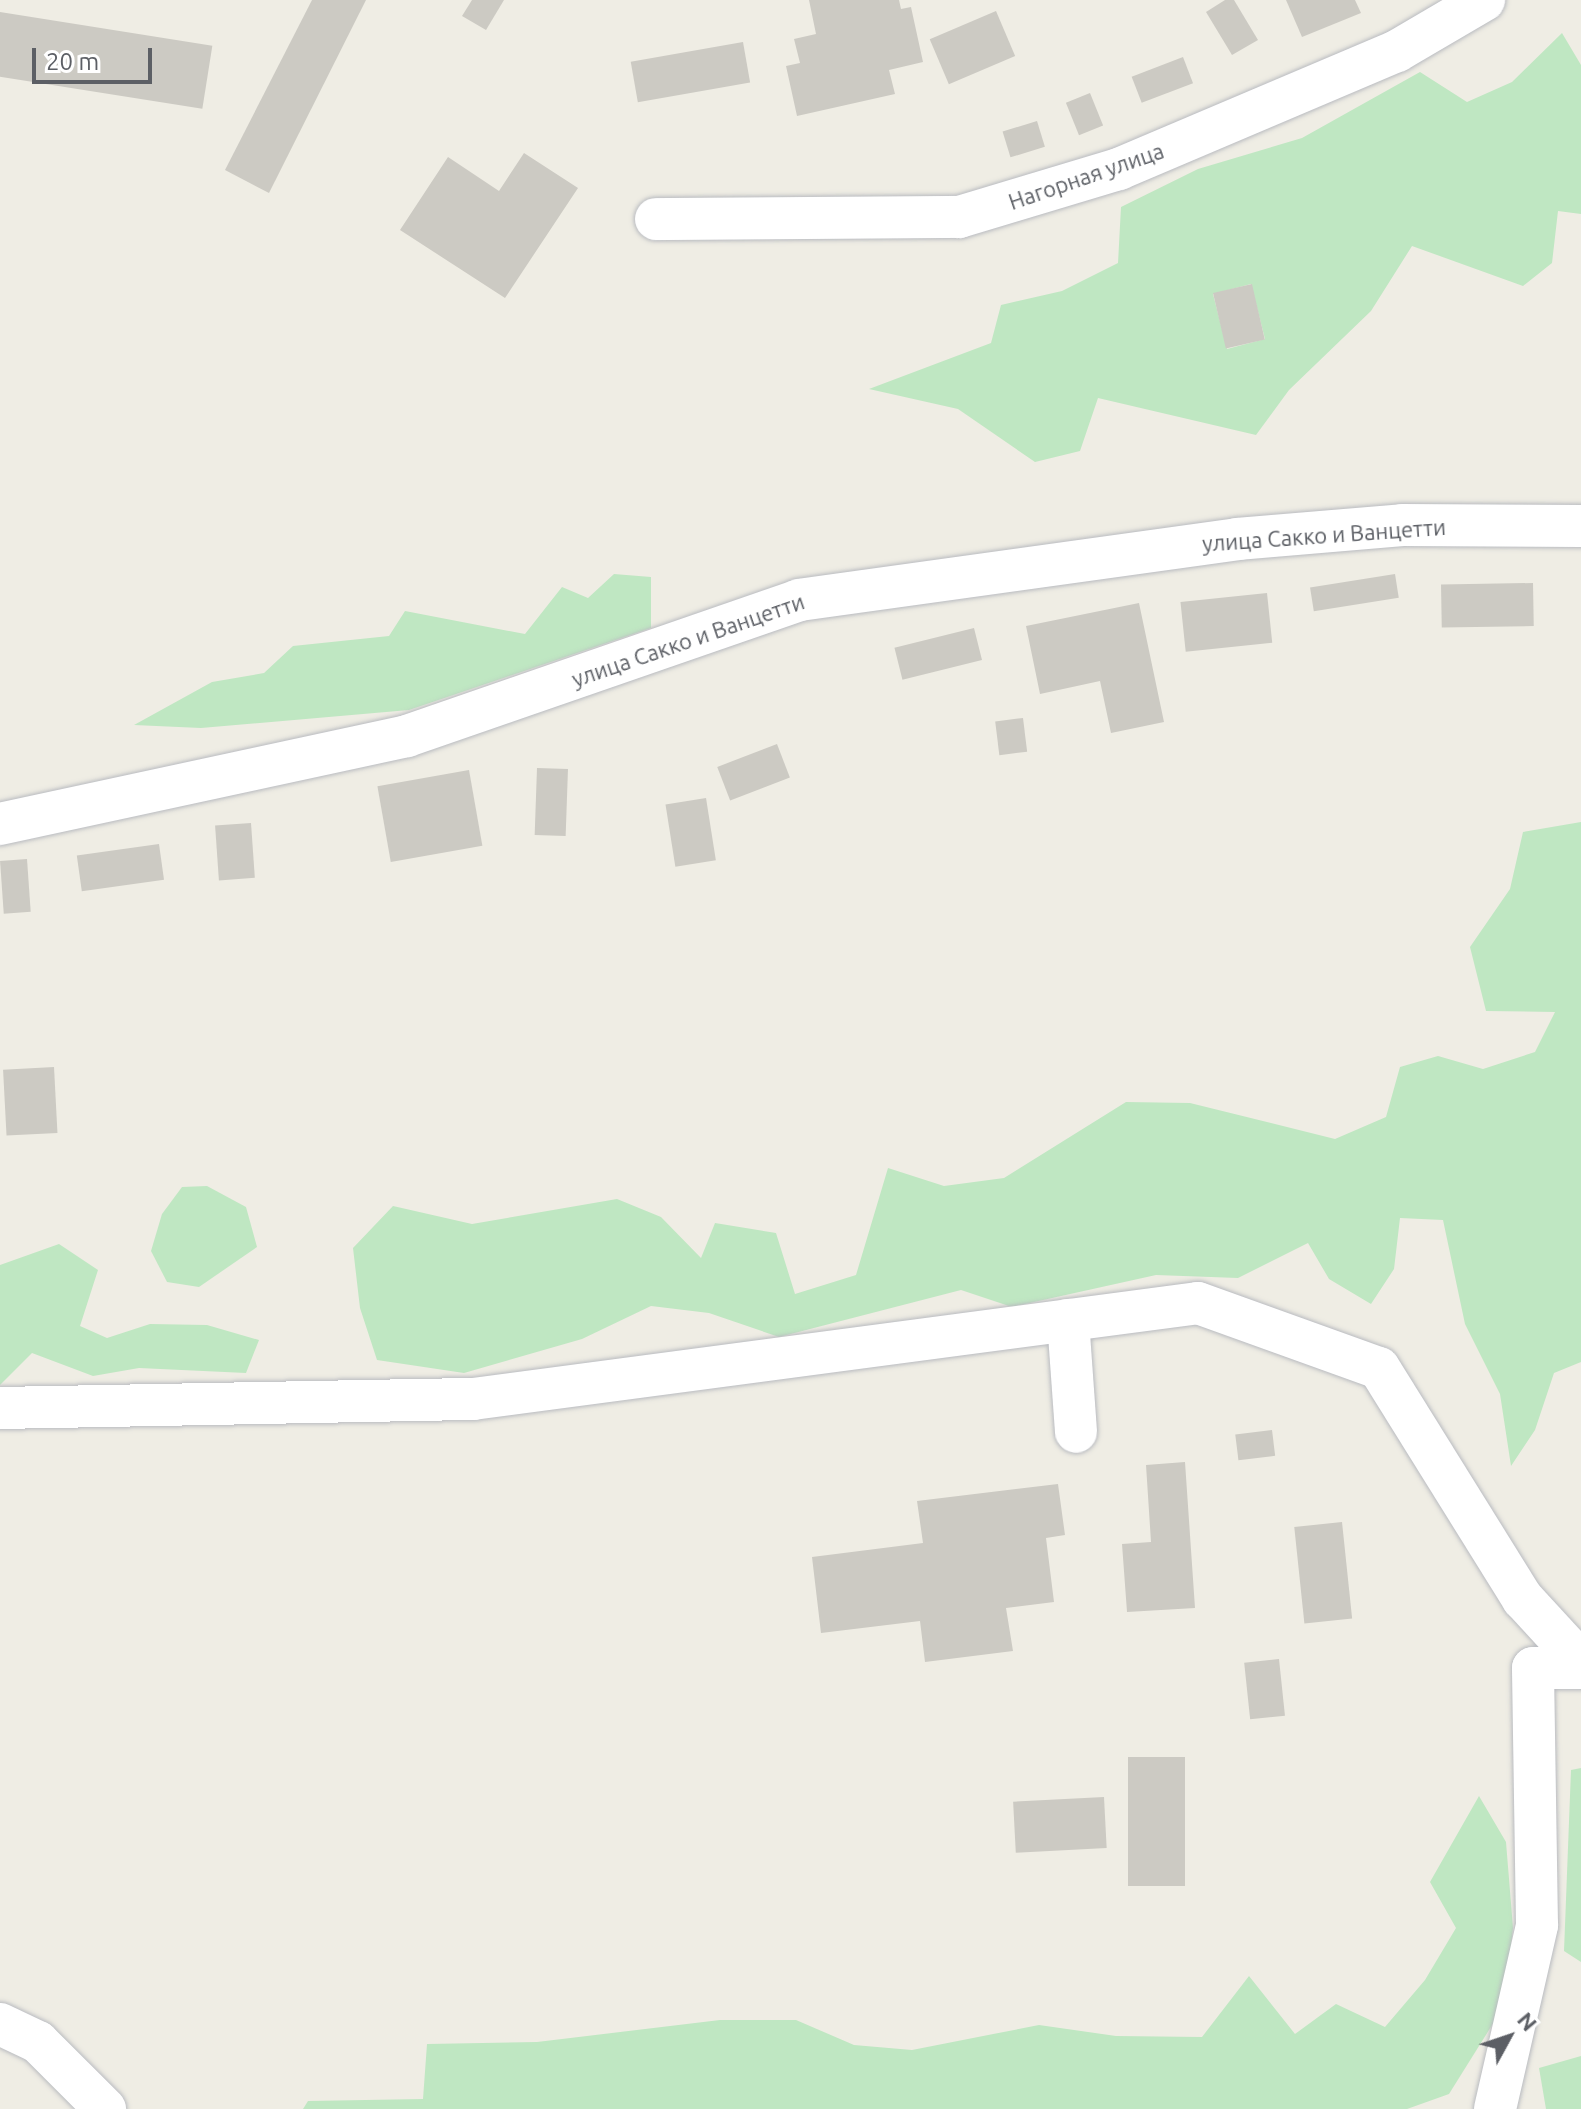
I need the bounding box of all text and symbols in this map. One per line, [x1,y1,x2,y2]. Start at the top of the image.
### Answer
scale bar [36,32,156,82]
text: 20 m [46,48,99,75]
street label: Нагорная улица [1005,137,1167,215]
street label: улица Сакко и Ванцетти [1201,513,1447,557]
street label: улица Сакко и Ванцетти [568,588,808,692]
north arrow [1469,1997,1549,2077]
text: N [1513,2007,1543,2036]

